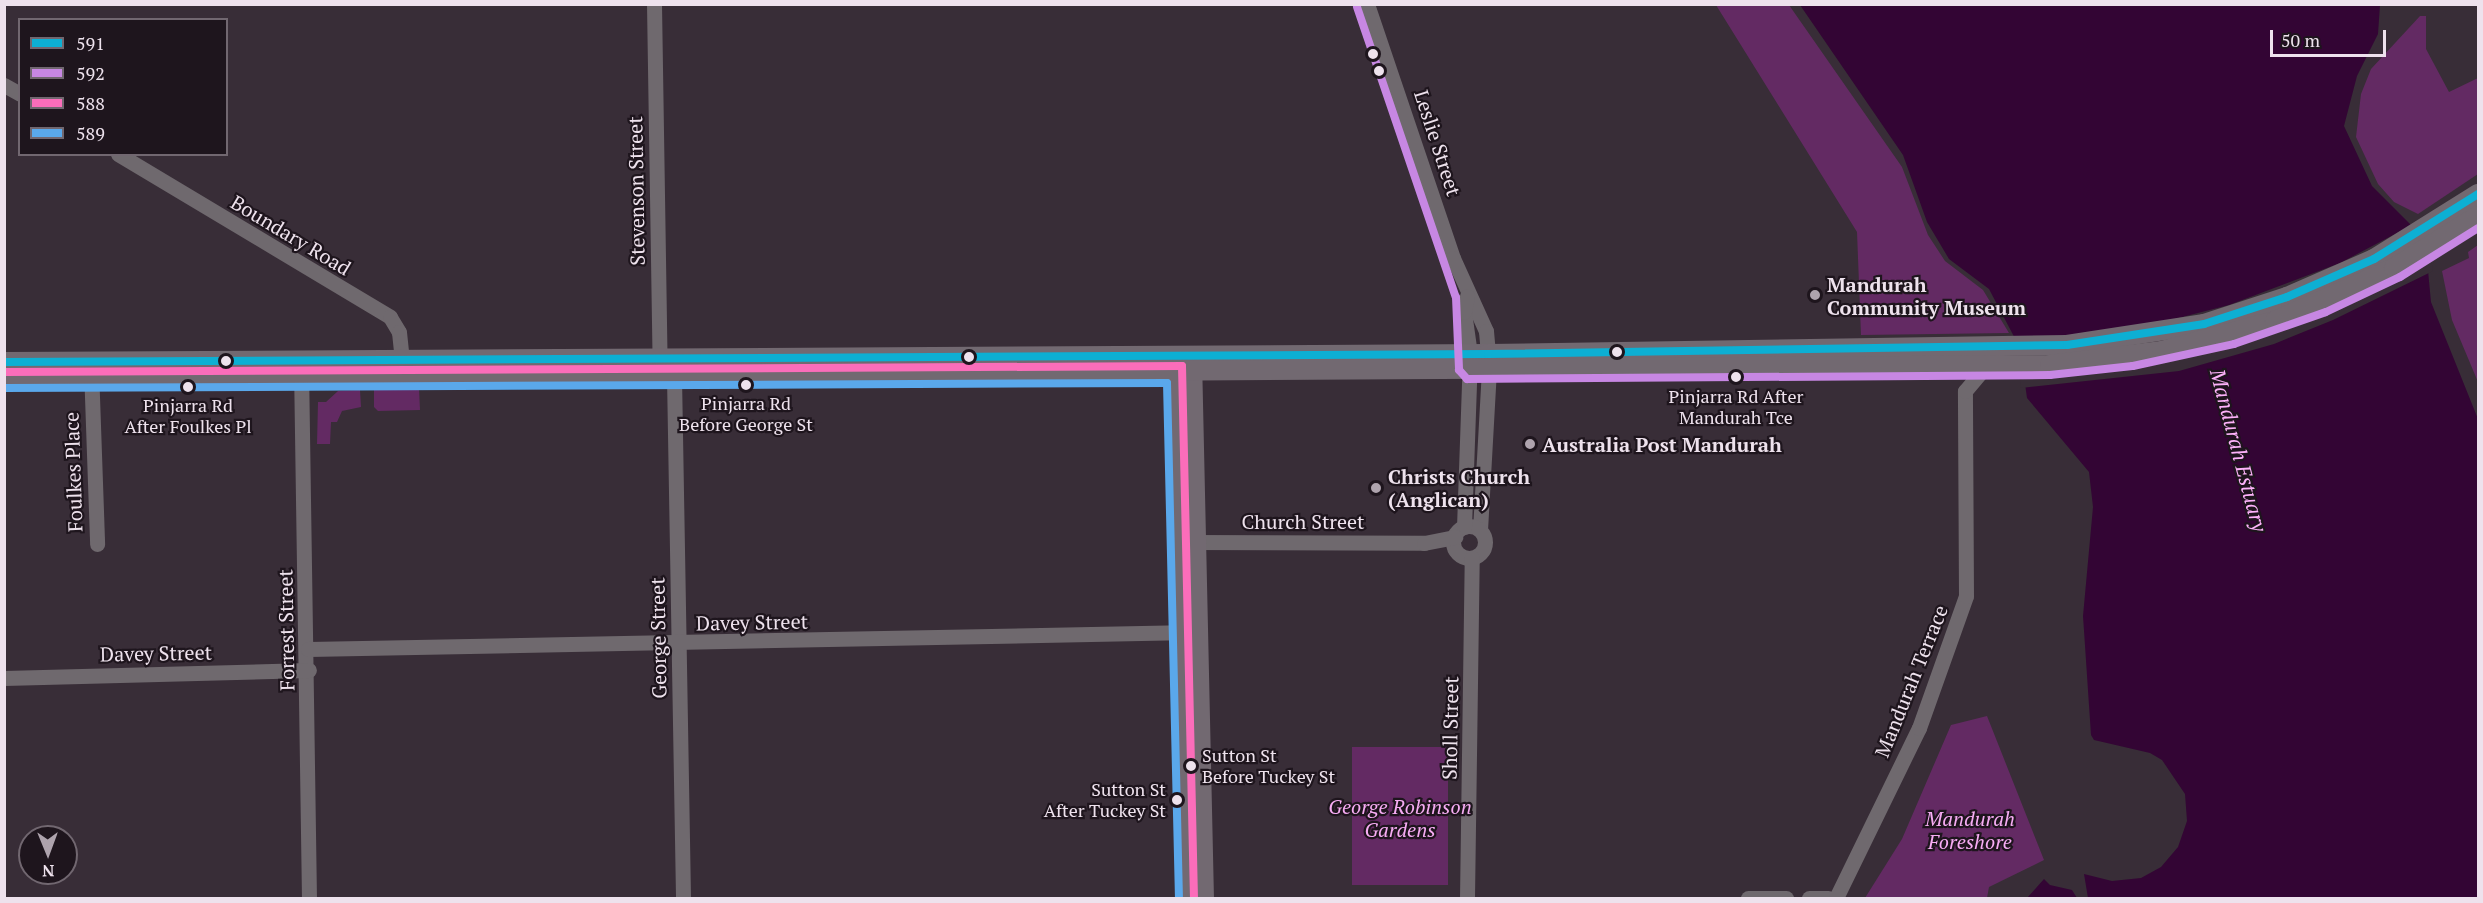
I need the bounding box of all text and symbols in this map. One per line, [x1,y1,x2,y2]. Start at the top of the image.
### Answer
legend [18,18,228,156]
scale bar [2273,18,2388,56]
text: 50 m [2281,28,2320,52]
text: 591 [76,31,105,55]
unlabelled marker [1367,48,1379,60]
text: 592 [76,61,105,85]
unlabelled marker [1373,65,1385,77]
street label: Leslie Street [1410,87,1466,199]
text: 588 [76,91,105,115]
street label: Stevenson Street [623,116,649,266]
text: 589 [76,121,105,145]
street label: Boundary Road [227,190,355,280]
place label: Mandurah Community Museum [1827,272,2026,319]
marker: Mandurah Community Museum [1808,288,1822,302]
unlabelled marker [1611,346,1623,358]
unlabelled marker [963,351,975,363]
unlabelled marker [220,355,232,367]
water label: Mandurah Estuary [2205,366,2273,534]
marker: Pinjarra Rd After Mandurah Tce [1730,371,1742,383]
marker: Pinjarra Rd Before George St [740,379,752,391]
marker: Pinjarra Rd After Foulkes Pl [182,381,194,393]
place label: Pinjarra Rd After Mandurah Tce [1668,386,1804,428]
place label: Pinjarra Rd Before George St [679,393,813,436]
place label: Pinjarra Rd After Foulkes Pl [124,395,252,438]
street label: Foulkes Place [59,412,87,532]
place label: Australia Post Mandurah [1542,432,1782,456]
marker: Australia Post Mandurah [1523,437,1537,451]
place label: Christs Church (Anglican) [1388,464,1530,511]
marker: Christs Church (Anglican) [1369,481,1383,495]
street label: Church Street [1241,509,1365,533]
street label: Forrest Street [273,569,299,691]
street label: George Street [645,577,671,699]
street label: Mandurah Terrace [1870,601,1952,761]
street label: Davey Street [696,609,808,635]
street label: Davey Street [100,640,212,666]
street label: Sholl Street [1437,676,1463,780]
place label: Sutton St Before Tuckey St [1202,745,1335,788]
marker: Sutton St Before Tuckey St [1185,760,1197,772]
place label: Sutton St After Tuckey St [1044,779,1166,822]
marker: Sutton St After Tuckey St [1171,794,1183,806]
park label: George Robinson Gardens [1328,794,1472,841]
park label: Mandurah Foreshore [1925,807,2015,854]
north arrow [18,825,78,885]
text: N [42,860,55,882]

